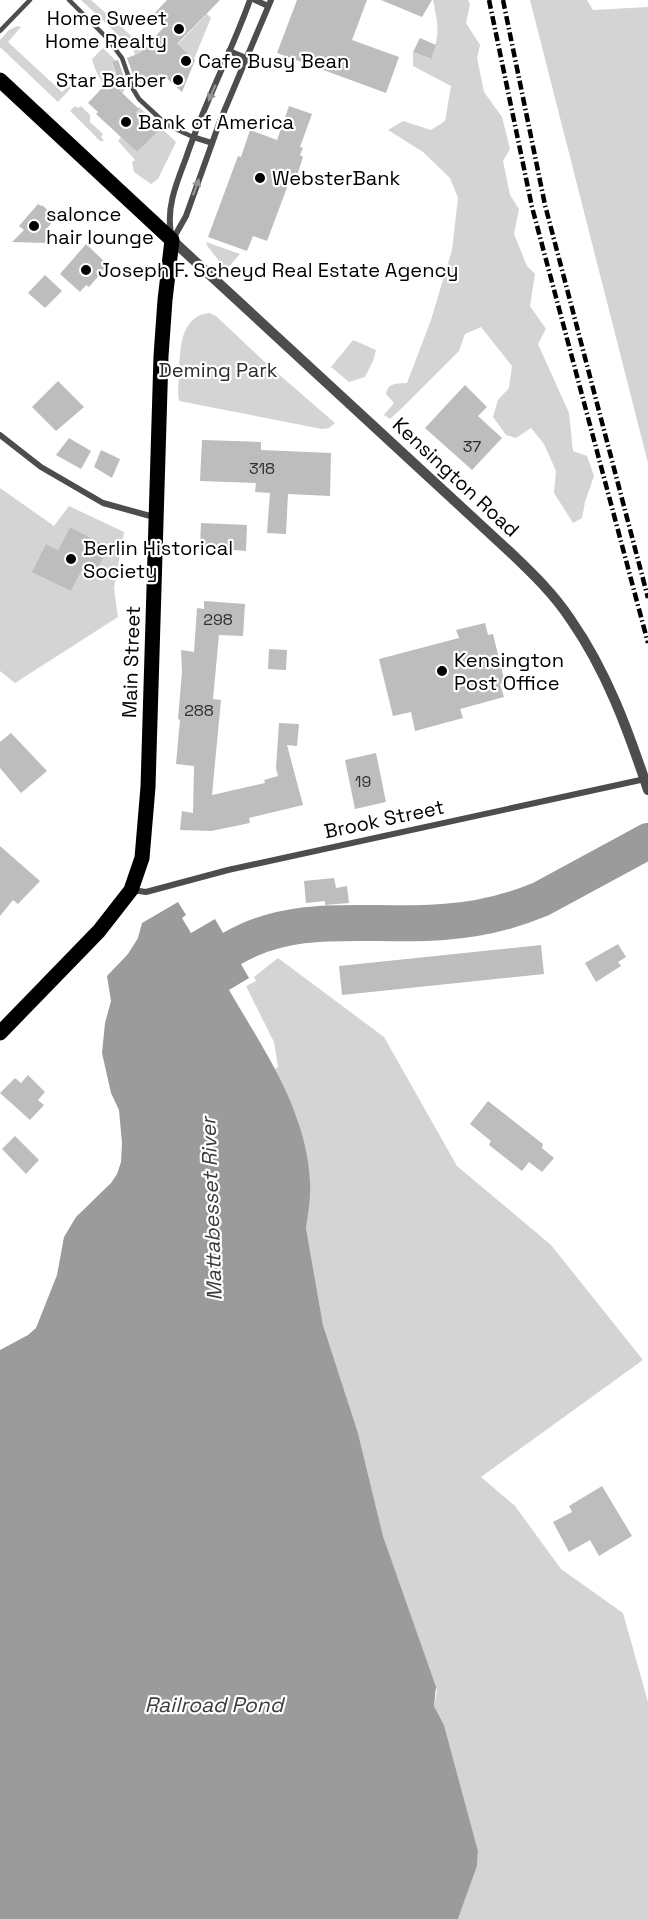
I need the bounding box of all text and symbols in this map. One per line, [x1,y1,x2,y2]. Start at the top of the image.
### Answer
place label: Home Sweet Home Realty [45,5,167,54]
marker: Home Sweet Home Realty [172,22,186,36]
place label: Cafe Busy Bean [198,48,349,74]
marker: Cafe Busy Bean [179,54,193,68]
place label: Star Barber [56,67,166,93]
marker: Star Barber [171,73,185,87]
one-way arrow [207,84,216,101]
place label: Bank of America [138,109,294,135]
marker: Bank of America [119,115,133,129]
place label: WebsterBank [272,165,400,191]
marker: WebsterBank [253,171,267,185]
one-way arrow [192,178,202,196]
place label: salonce hair lounge [46,201,154,250]
marker: salonce hair lounge [27,219,41,233]
place label: Joseph F. Scheyd Real Estate Agency [98,257,459,283]
marker: Joseph F. Scheyd Real Estate Agency [79,263,93,277]
park label: Deming Park [158,357,278,383]
street label: Kensington Road [387,412,525,542]
house number: 37 [463,436,481,457]
house number: 318 [249,458,275,479]
place label: Berlin Historical Society [83,535,233,584]
marker: Berlin Historical Society [64,552,78,566]
street label: Main Street [116,605,146,719]
house number: 298 [203,609,233,630]
place label: Kensington Post Office [454,647,564,696]
marker: Kensington Post Office [435,664,449,678]
house number: 288 [184,700,214,721]
house number: 19 [355,771,371,792]
street label: Brook Street [322,794,446,844]
water label: Mattabesset River [194,1115,228,1301]
water label: Railroad Pond [145,1691,286,1718]

